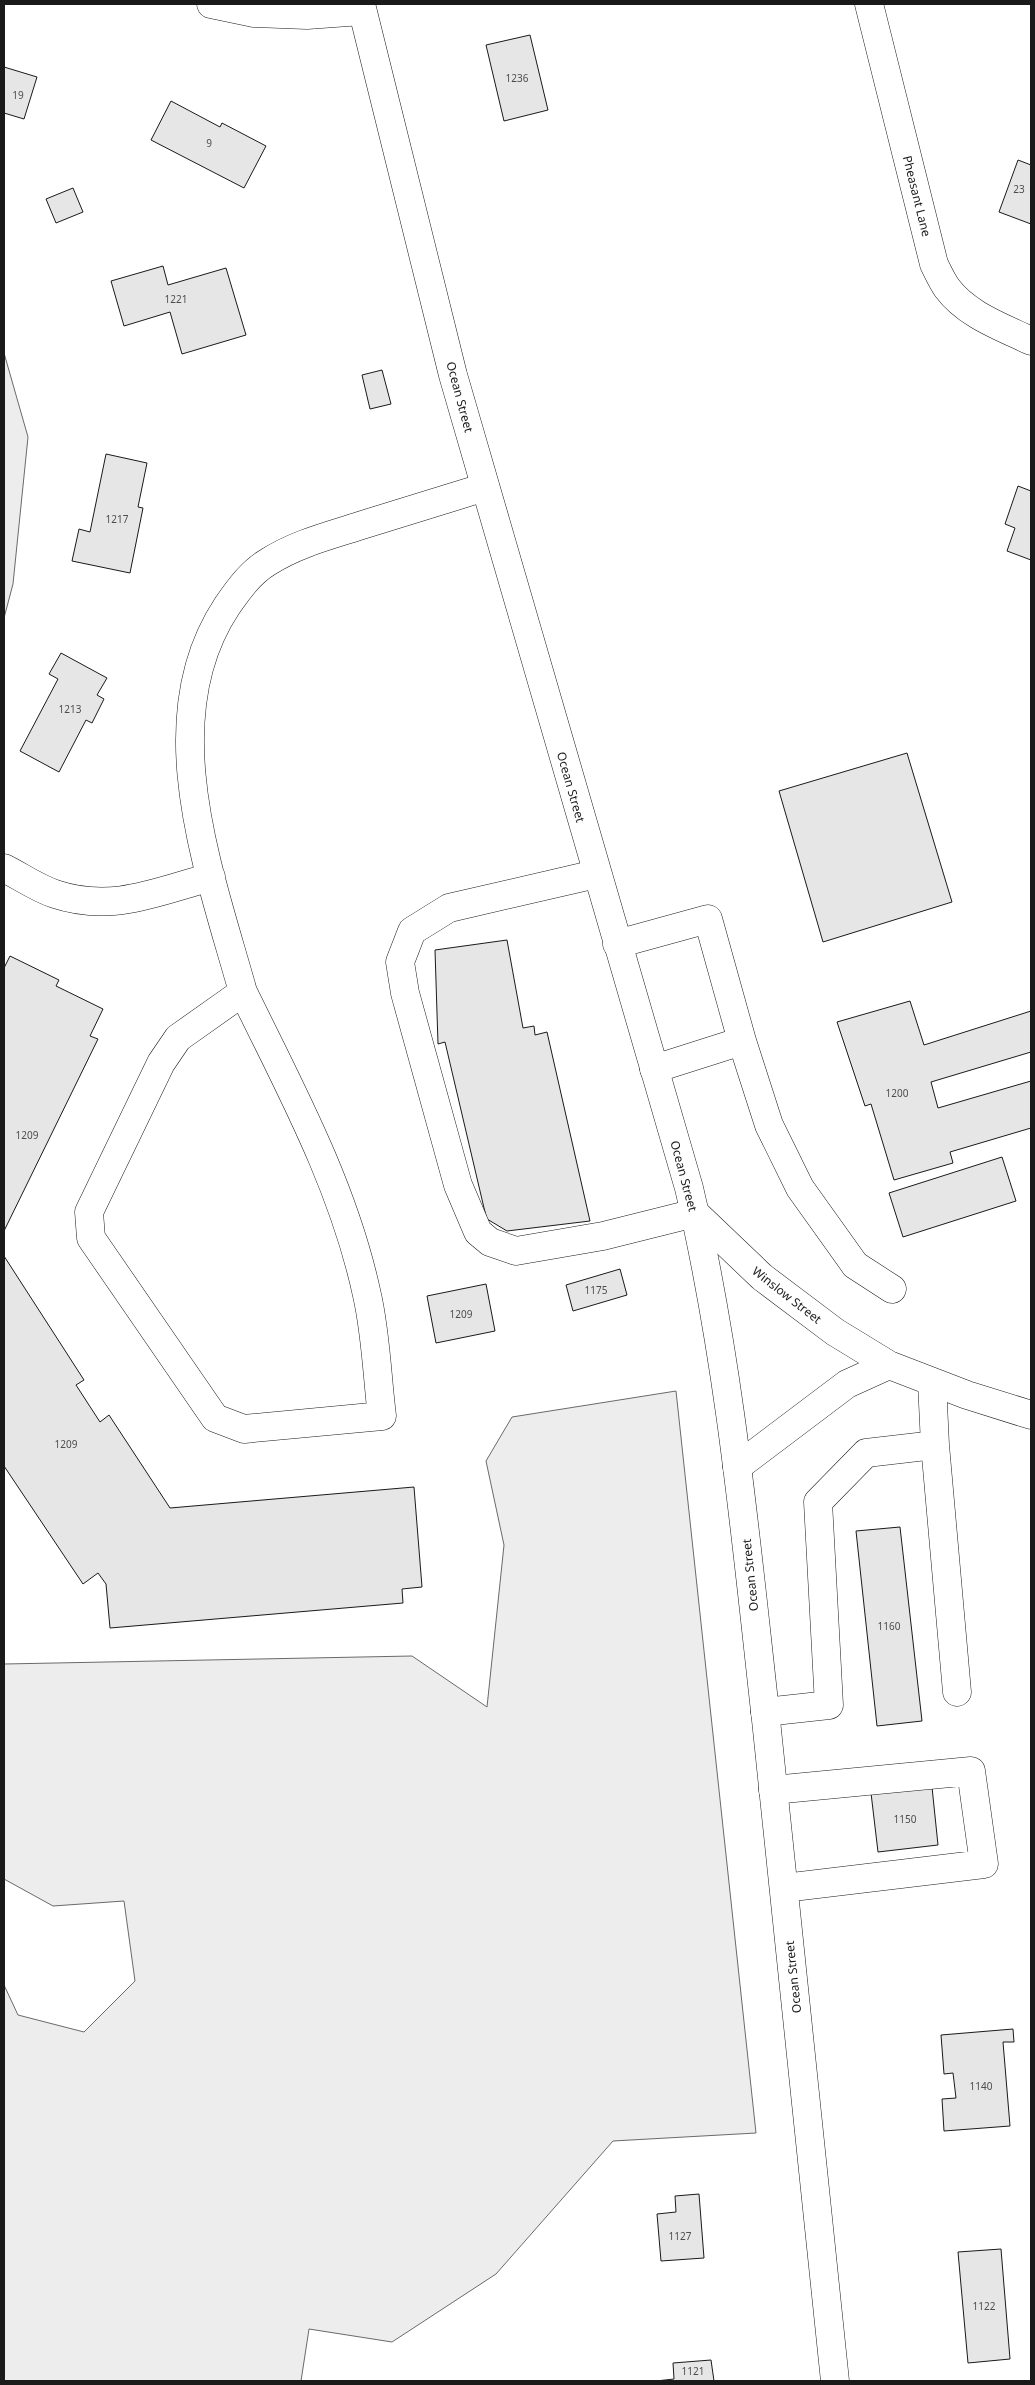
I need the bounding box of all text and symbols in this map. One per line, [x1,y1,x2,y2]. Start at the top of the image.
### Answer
house number: 1236 [506,71,529,85]
house number: 19 [12,88,24,102]
house number: 9 [206,136,212,150]
street label: Pheasant Lane [899,154,935,238]
house number: 23 [1013,182,1025,196]
house number: 1221 [165,292,187,306]
street label: Ocean Street [442,360,478,435]
house number: 1217 [106,512,129,526]
house number: 1213 [59,702,82,716]
street label: Ocean Street [553,750,589,825]
house number: 1200 [886,1086,909,1100]
house number: 1209 [16,1128,39,1142]
street label: Ocean Street [666,1139,702,1214]
street label: Winslow Street [749,1263,826,1328]
house number: 1175 [585,1283,608,1297]
house number: 1209 [450,1307,473,1321]
house number: 1209 [55,1437,78,1451]
street label: Ocean Street [738,1537,762,1612]
house number: 1160 [878,1619,901,1633]
house number: 1150 [894,1812,917,1826]
street label: Ocean Street [781,1939,805,2014]
house number: 1140 [970,2079,993,2093]
house number: 1127 [669,2229,692,2243]
house number: 1122 [973,2299,996,2313]
house number: 1121 [682,2364,704,2378]

